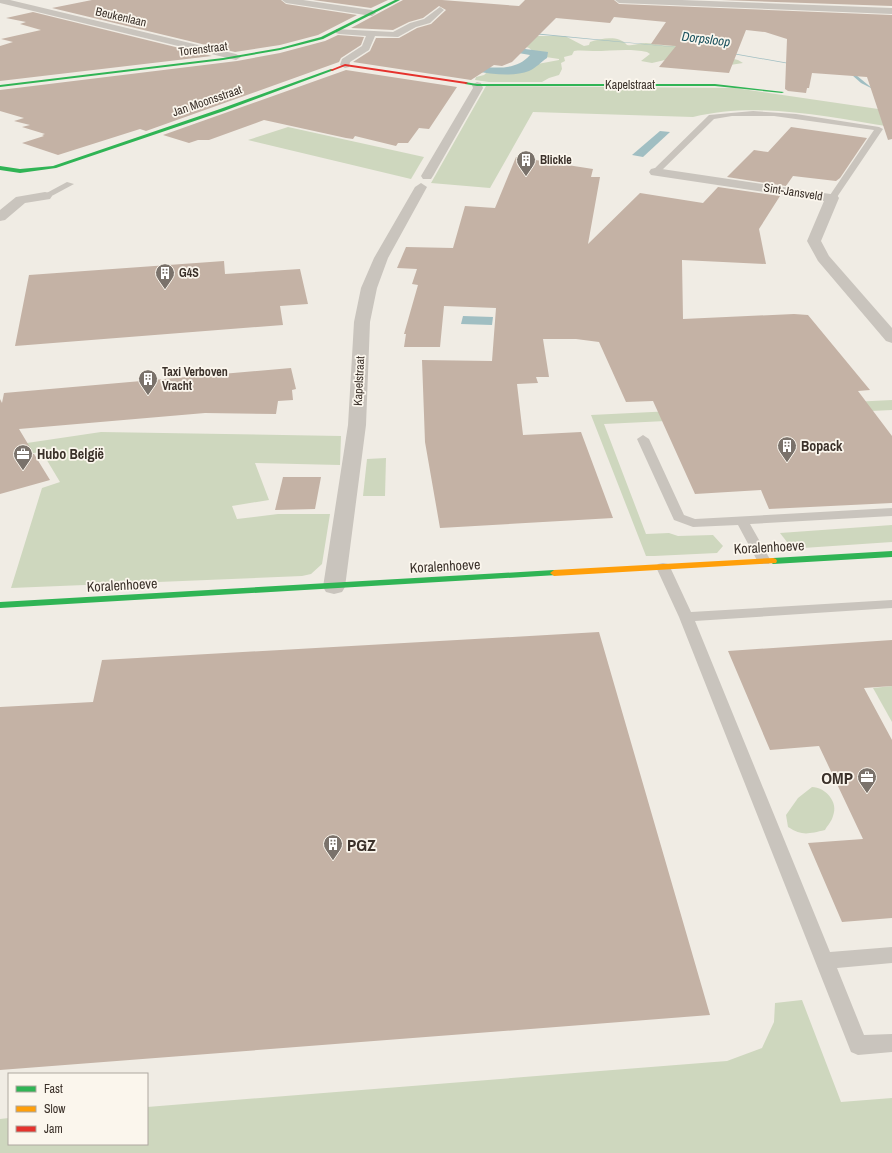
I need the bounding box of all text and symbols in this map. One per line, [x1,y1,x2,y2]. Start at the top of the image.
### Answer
street label: Beukenlaan [94,3,148,31]
water label: Dorpsloop [681,28,731,50]
street label: Torenstraat [178,38,229,60]
street label: Kapelstraat [605,77,655,93]
street label: Jan Moonsstraat [170,82,244,120]
building icon: Blickle [515,149,537,177]
place label: Blickle [540,152,572,168]
street label: Sint-Jansveld [762,179,824,205]
building icon: G4S [154,262,176,290]
place label: G4S [179,265,199,281]
street label: Kapelstraat [350,355,368,406]
place label: Taxi Verboven Vracht [162,364,228,394]
building icon: Taxi Verboven Vracht [137,368,159,396]
building icon: Bopack [776,435,798,463]
place label: Bopack [801,437,843,455]
office icon: Hubo België [12,443,34,471]
place label: Hubo België [37,445,104,463]
street label: Koralenhoeve [733,536,805,558]
street label: Koralenhoeve [409,555,481,577]
street label: Koralenhoeve [86,574,158,596]
place label: OMP [821,766,853,789]
office icon: OMP [856,766,878,794]
building icon: PGZ [322,833,344,861]
place label: PGZ [347,833,376,856]
legend [8,1073,148,1145]
text: Fast [44,1081,63,1097]
text: Slow [44,1101,66,1117]
text: Jam [44,1121,63,1137]

